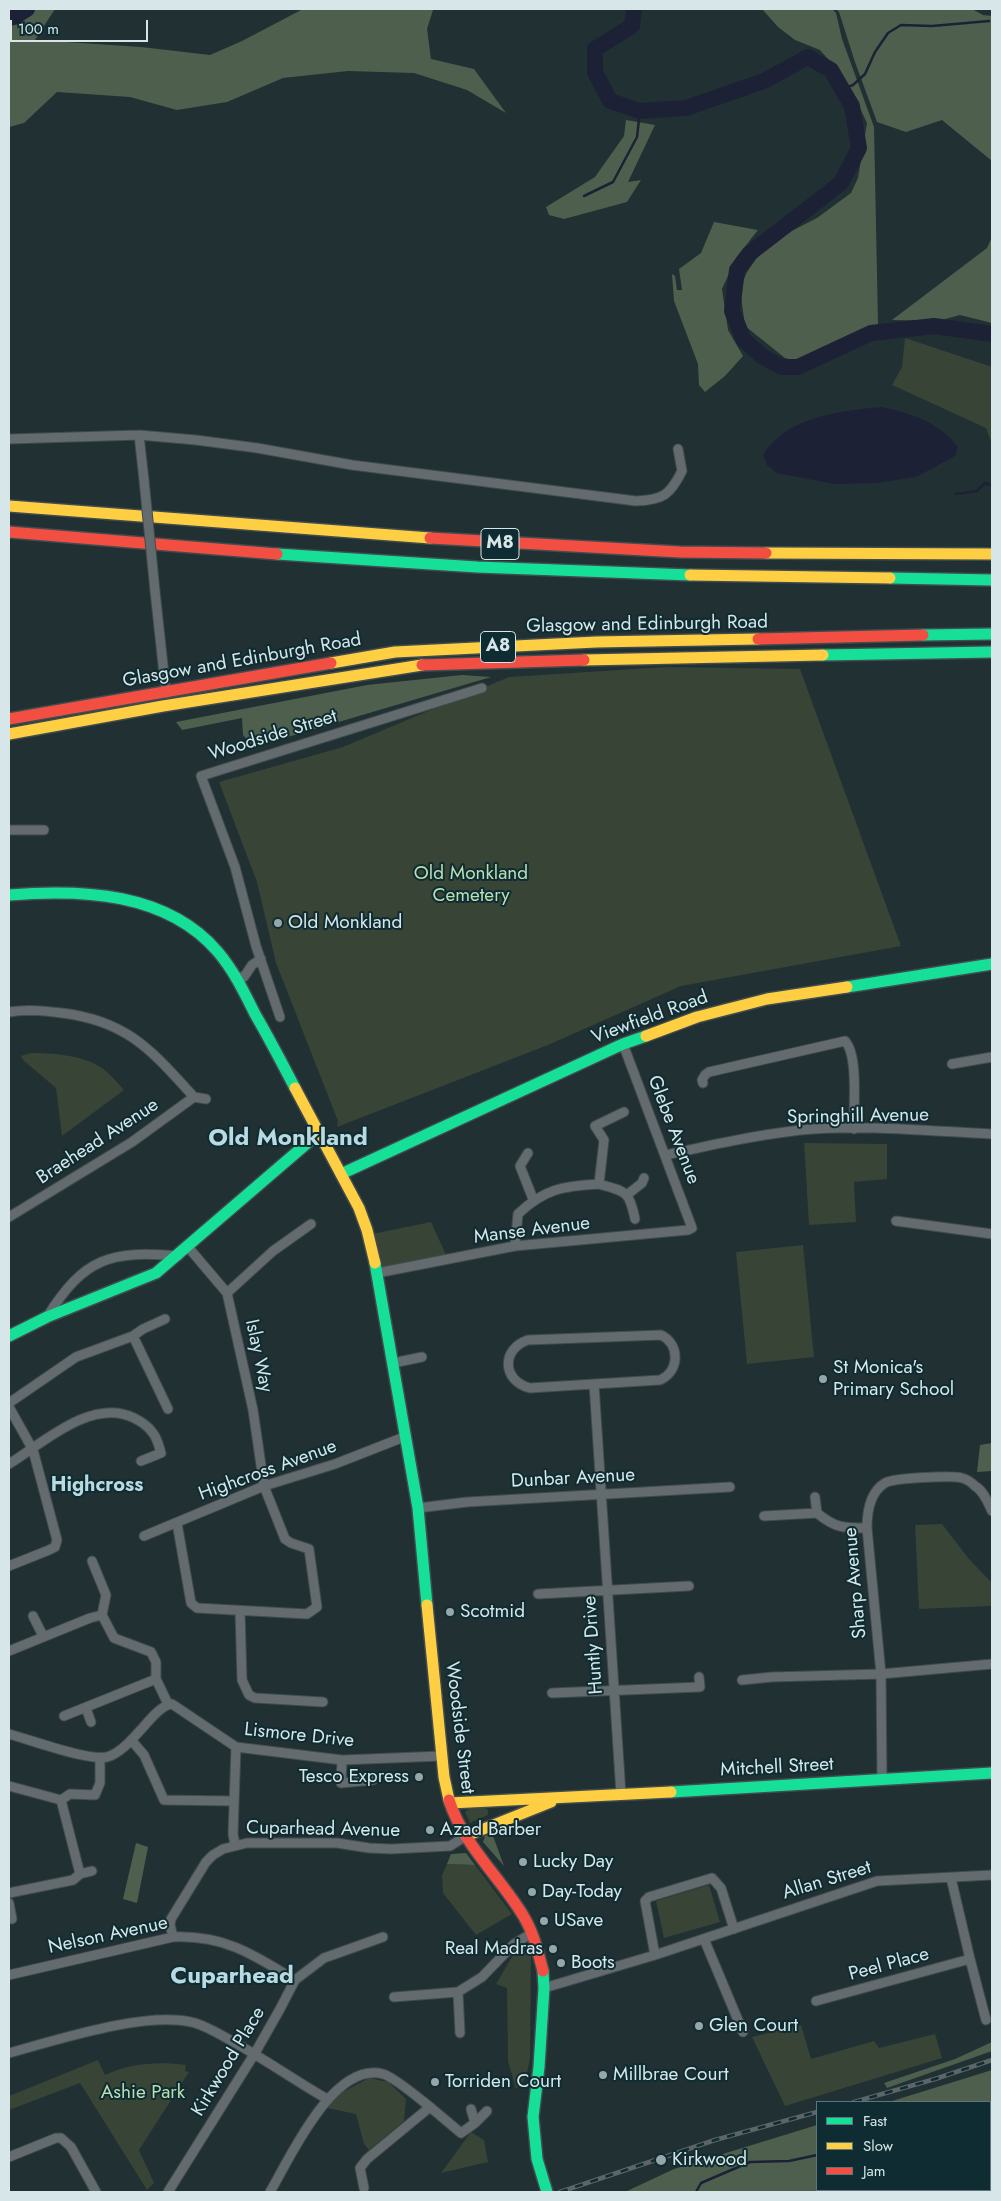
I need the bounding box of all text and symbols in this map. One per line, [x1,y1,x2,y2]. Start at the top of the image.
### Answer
scale bar [12,10,150,42]
text: 100 m [18,18,59,40]
road number: M8 [481,528,519,560]
street label: Glasgow and Edinburgh Road [526,611,768,639]
street label: Glasgow and Edinburgh Road [121,629,363,693]
road number: A8 [480,632,516,662]
street label: Woodside Street [206,706,340,766]
park label: Old Monkland Cemetery [414,863,528,907]
place label: Old Monkland [288,912,402,934]
marker: Old Monkland [272,917,284,929]
street label: Viewfield Road [589,986,711,1050]
street label: Glebe Avenue [642,1073,704,1187]
street label: Braehead Avenue [33,1094,163,1190]
street label: Springhill Avenue [787,1104,929,1130]
district label: Old Monkland [208,1125,368,1153]
street label: Manse Avenue [473,1213,591,1249]
street label: Islay Way [239,1317,277,1395]
place label: St Monica's Primary School [833,1357,954,1401]
marker: St Monica's Primary School [817,1373,829,1385]
street label: Highcross Avenue [196,1435,340,1507]
street label: Dunbar Avenue [510,1464,636,1494]
district label: Highcross [51,1474,143,1498]
street label: Sharp Avenue [840,1526,872,1640]
street label: Huntly Drive [579,1595,609,1695]
place label: Scotmid [460,1601,525,1623]
marker: Scotmid [444,1606,456,1618]
street label: Woodside Street [440,1661,478,1795]
street label: Lismore Drive [243,1719,355,1753]
street label: Mitchell Street [720,1754,834,1782]
place label: Tesco Express [299,1766,409,1788]
marker: Tesco Express [413,1771,425,1783]
street label: Cuparhead Avenue [246,1817,400,1843]
place label: Azad Barber [440,1819,541,1841]
marker: Azad Barber [424,1824,436,1836]
place label: Lucky Day [533,1851,613,1873]
marker: Lucky Day [517,1856,529,1868]
street label: Allan Street [780,1857,874,1905]
place label: Day-Today [542,1881,622,1903]
marker: Day-Today [526,1886,538,1898]
place label: USave [554,1910,603,1932]
street label: Nelson Avenue [46,1912,170,1960]
marker: USave [538,1915,550,1927]
place label: Real Madras [445,1938,543,1960]
marker: Real Madras [547,1943,559,1955]
street label: Peel Place [846,1943,932,1987]
place label: Boots [571,1952,615,1974]
marker: Boots [555,1957,567,1969]
district label: Cuparhead [170,1963,294,1991]
street label: Kirkwood Place [187,2003,271,2121]
place label: Glen Court [709,2015,798,2037]
marker: Glen Court [693,2020,705,2032]
place label: Millbrae Court [613,2064,728,2086]
marker: Millbrae Court [597,2069,609,2081]
place label: Torriden Court [445,2071,561,2093]
marker: Torriden Court [429,2076,441,2088]
park label: Ashie Park [101,2082,185,2104]
legend [816,2101,991,2191]
text: Fast [863,2110,887,2132]
text: Slow [863,2135,893,2157]
place label: Kirkwood [672,2149,747,2171]
marker: Kirkwood [654,2153,668,2167]
text: Jam [863,2160,886,2182]

